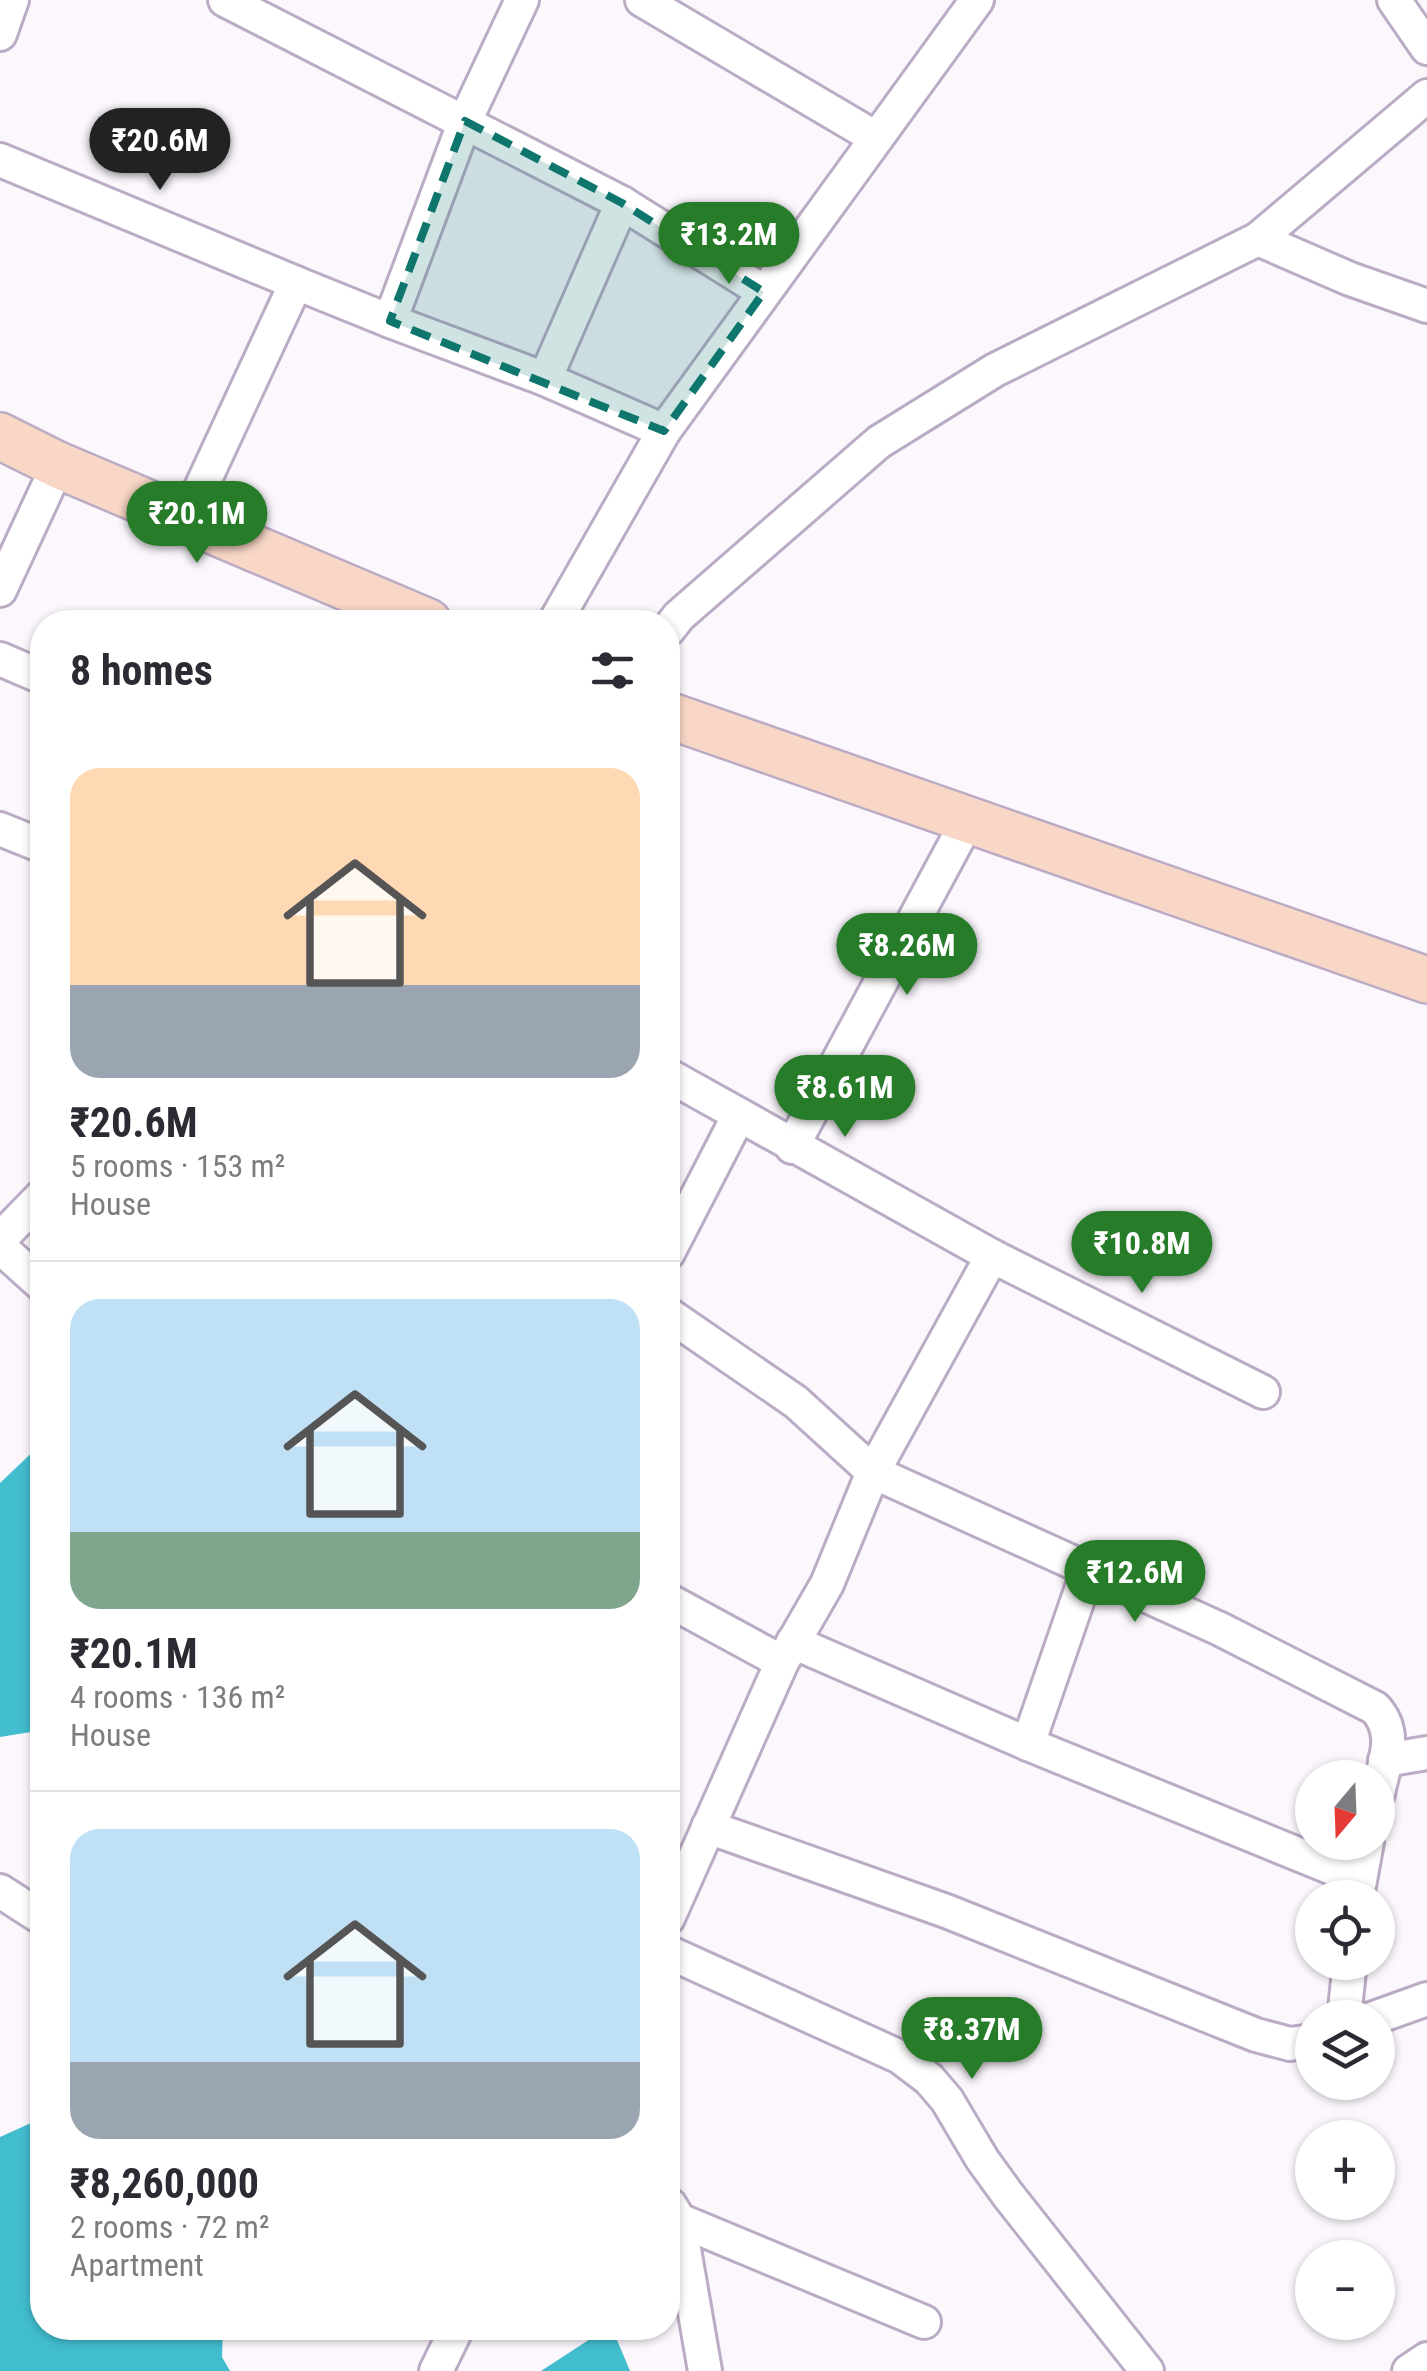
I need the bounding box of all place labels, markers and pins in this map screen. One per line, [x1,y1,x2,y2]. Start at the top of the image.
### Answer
pin: ₹20.6M [79,108,241,193]
pin: ₹13.2M [648,202,810,287]
pin: ₹20.1M [116,481,278,566]
pin: ₹8.26M [826,913,988,998]
pin: ₹8.61M [764,1055,926,1140]
pin: ₹10.8M [1061,1211,1223,1296]
pin: ₹12.6M [1054,1540,1216,1625]
pin: ₹8.37M [891,1997,1053,2082]

